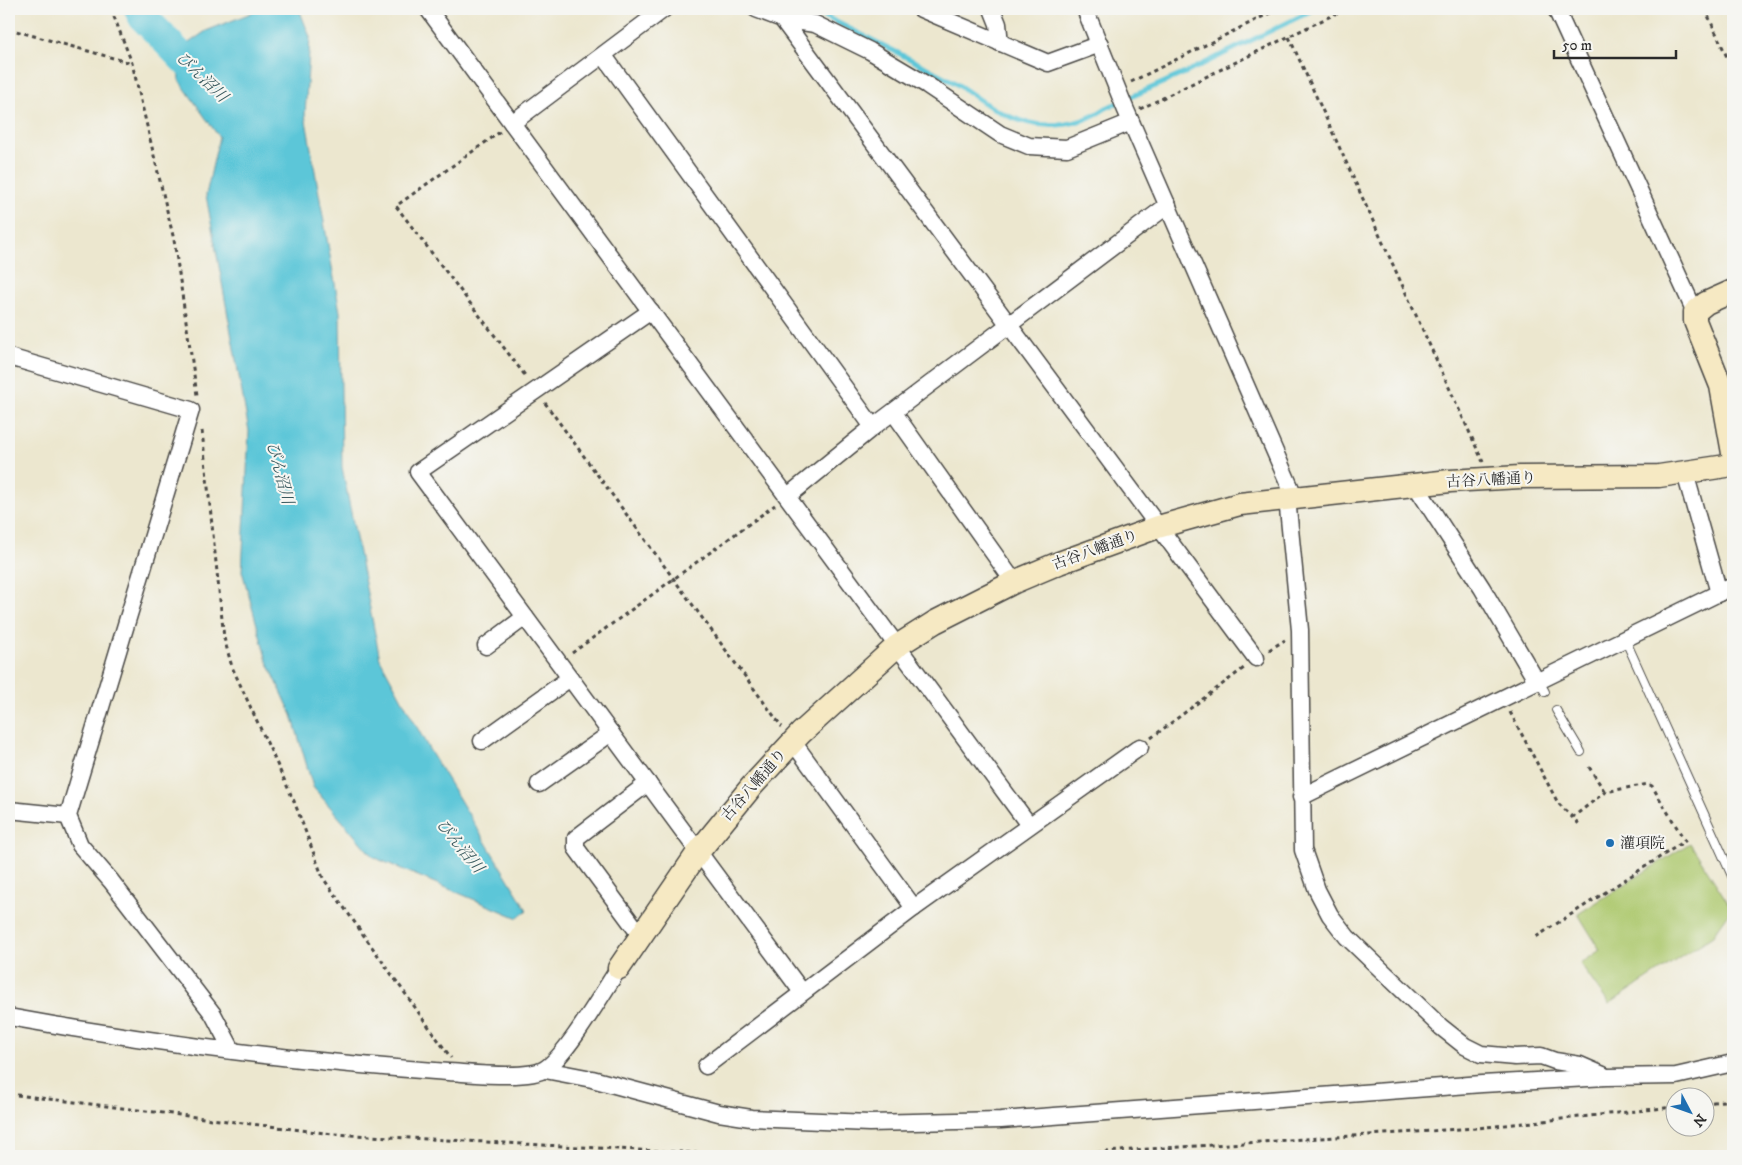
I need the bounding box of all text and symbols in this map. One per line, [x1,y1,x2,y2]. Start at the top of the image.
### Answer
scale bar [1554,28,1677,60]
text: 50 m [1562,36,1592,55]
water label: びん沼川 [172,48,233,108]
water label: びん沼川 [262,439,298,508]
street label: 古谷八幡通り [1446,468,1536,492]
street label: 古谷八幡通り [1049,526,1141,574]
street label: 古谷八幡通り [717,745,791,825]
water label: びん沼川 [432,815,489,879]
place label: 灌項院 [1620,834,1665,853]
marker: 灌項院 [1604,837,1616,849]
north arrow [1664,1088,1714,1138]
text: N [1688,1110,1710,1130]

